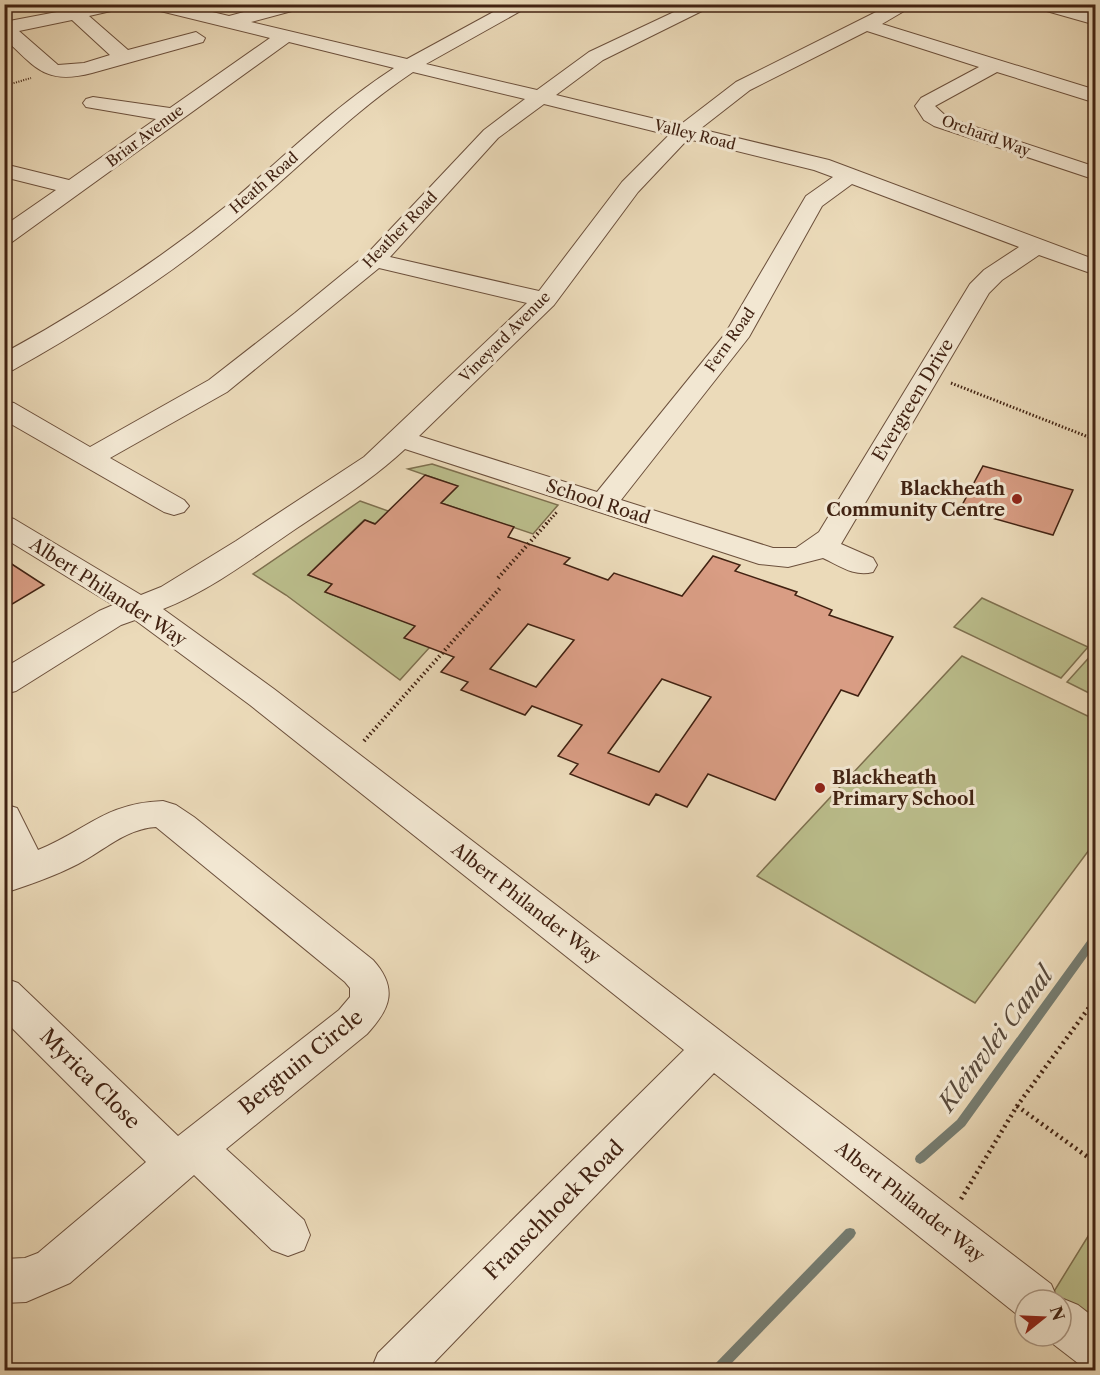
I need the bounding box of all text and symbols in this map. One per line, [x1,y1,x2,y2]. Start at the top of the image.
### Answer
street label: Briar Avenue [102,100,187,171]
street label: Orchard Way [939,111,1034,161]
street label: Valley Road [651,115,738,154]
street label: Heath Road [226,148,302,218]
street label: Heather Road [358,187,441,272]
street label: Vineyard Avenue [455,287,554,387]
street label: Fern Road [700,304,759,376]
street label: Evergreen Drive [868,335,958,465]
street label: School Road [543,475,653,529]
place label: Blackheath Community Centre [826,478,1006,521]
marker: Blackheath Community Centre [1010,492,1024,506]
street label: Albert Philander Way [25,532,191,651]
place label: Blackheath Primary School [832,767,975,810]
marker: Blackheath Primary School [813,781,827,795]
street label: Albert Philander Way [446,837,606,968]
water label: Kleinvlei Canal [931,959,1061,1118]
street label: Bergtuin Circle [234,1004,368,1119]
street label: Myrica Close [35,1023,146,1134]
street label: Franschhoek Road [479,1135,629,1285]
street label: Albert Philander Way [830,1136,990,1267]
north arrow [1013,1288,1073,1348]
text: N [1046,1304,1069,1323]

